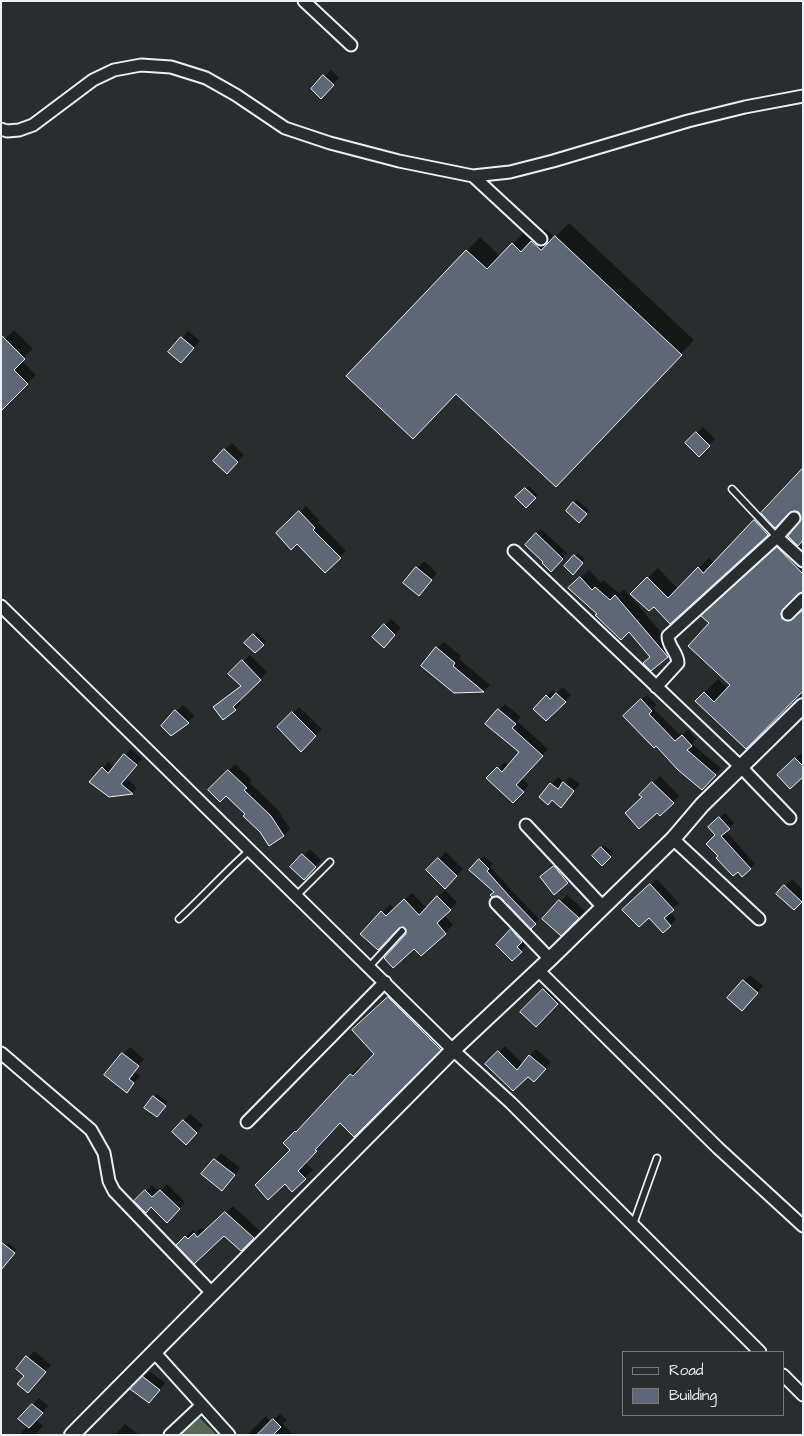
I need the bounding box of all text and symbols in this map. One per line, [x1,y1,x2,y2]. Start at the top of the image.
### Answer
legend [622,1351,784,1416]
text: Road [669,1360,703,1381]
text: Building [669,1385,717,1406]

